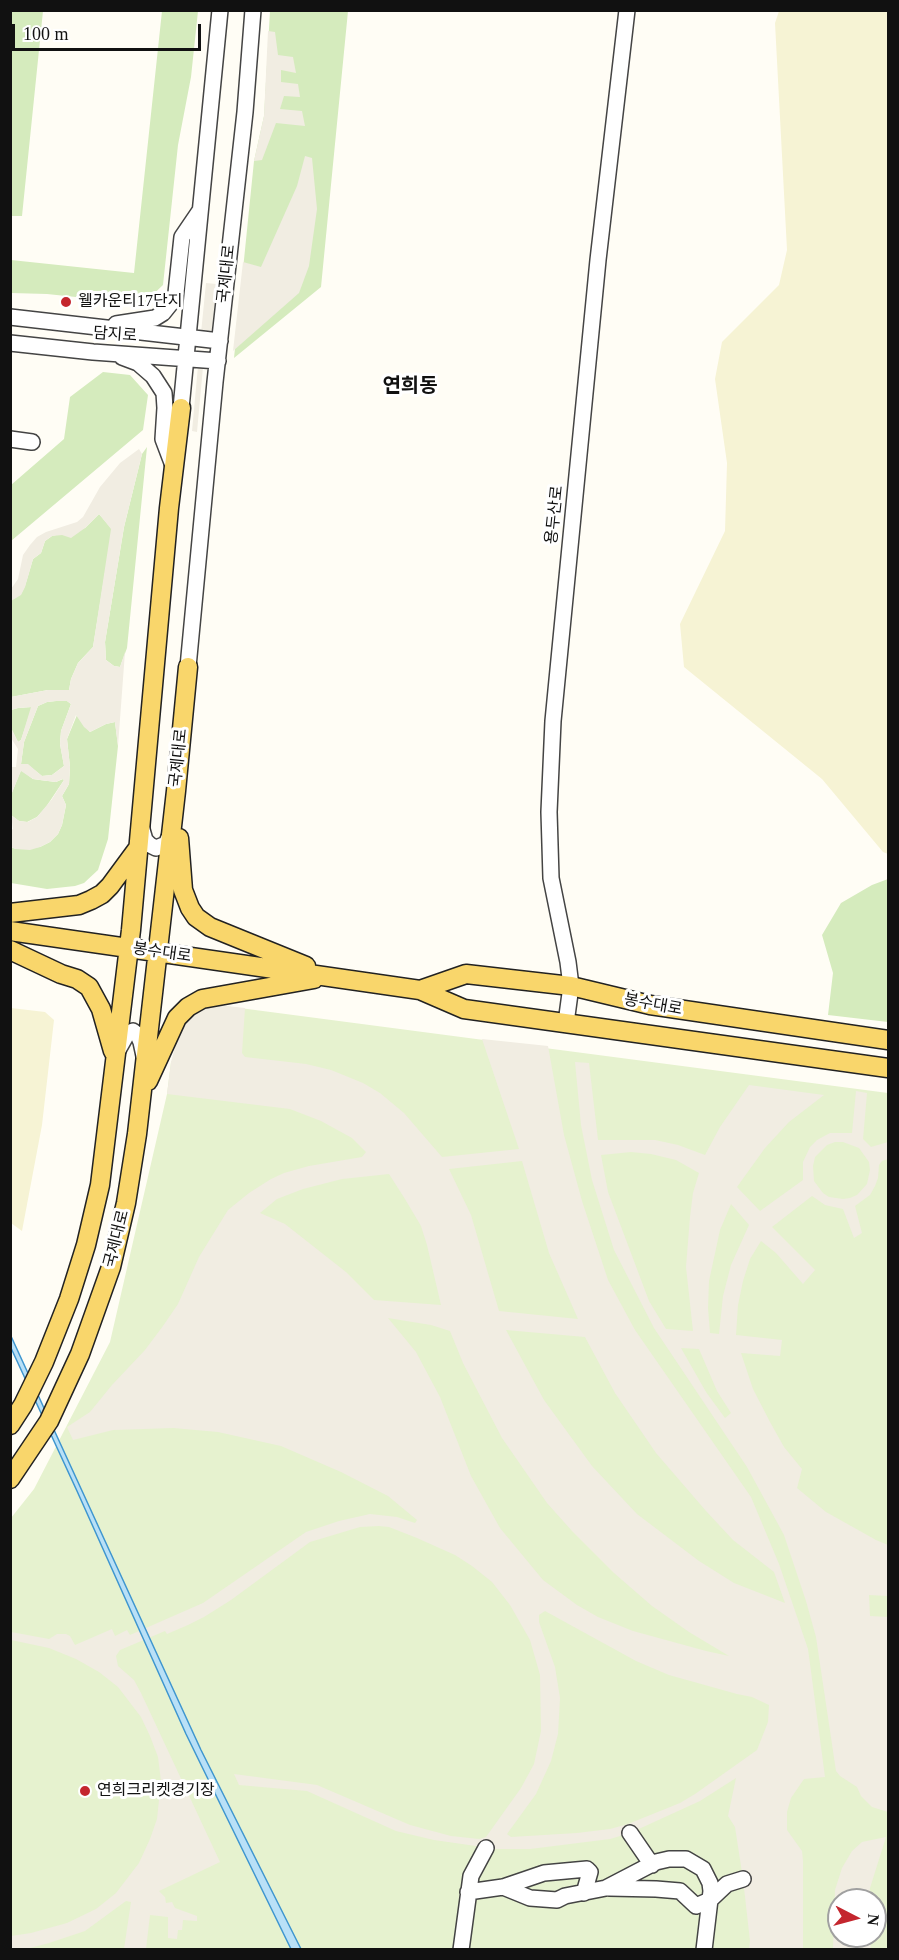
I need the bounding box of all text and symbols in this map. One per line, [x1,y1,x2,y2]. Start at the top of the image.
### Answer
scale bar [15,12,204,50]
text: 100 m [23,24,69,44]
street label: 국제대로 [214,244,240,304]
place label: 웰카운티17단지 [78,292,182,312]
marker: 웰카운티17단지 [59,295,73,309]
street label: 담지로 [92,324,138,346]
district label: 연희동 [382,375,438,399]
street label: 용두산로 [542,485,568,545]
street label: 국제대로 [166,728,192,788]
street label: 봉수대로 [132,939,192,967]
street label: 봉수대로 [622,990,684,1020]
street label: 국제대로 [101,1208,133,1270]
place label: 연희크리켓경기장 [97,1781,215,1801]
marker: 연희크리켓경기장 [78,1784,92,1798]
north arrow [827,1888,887,1948]
text: N [864,1913,882,1926]

